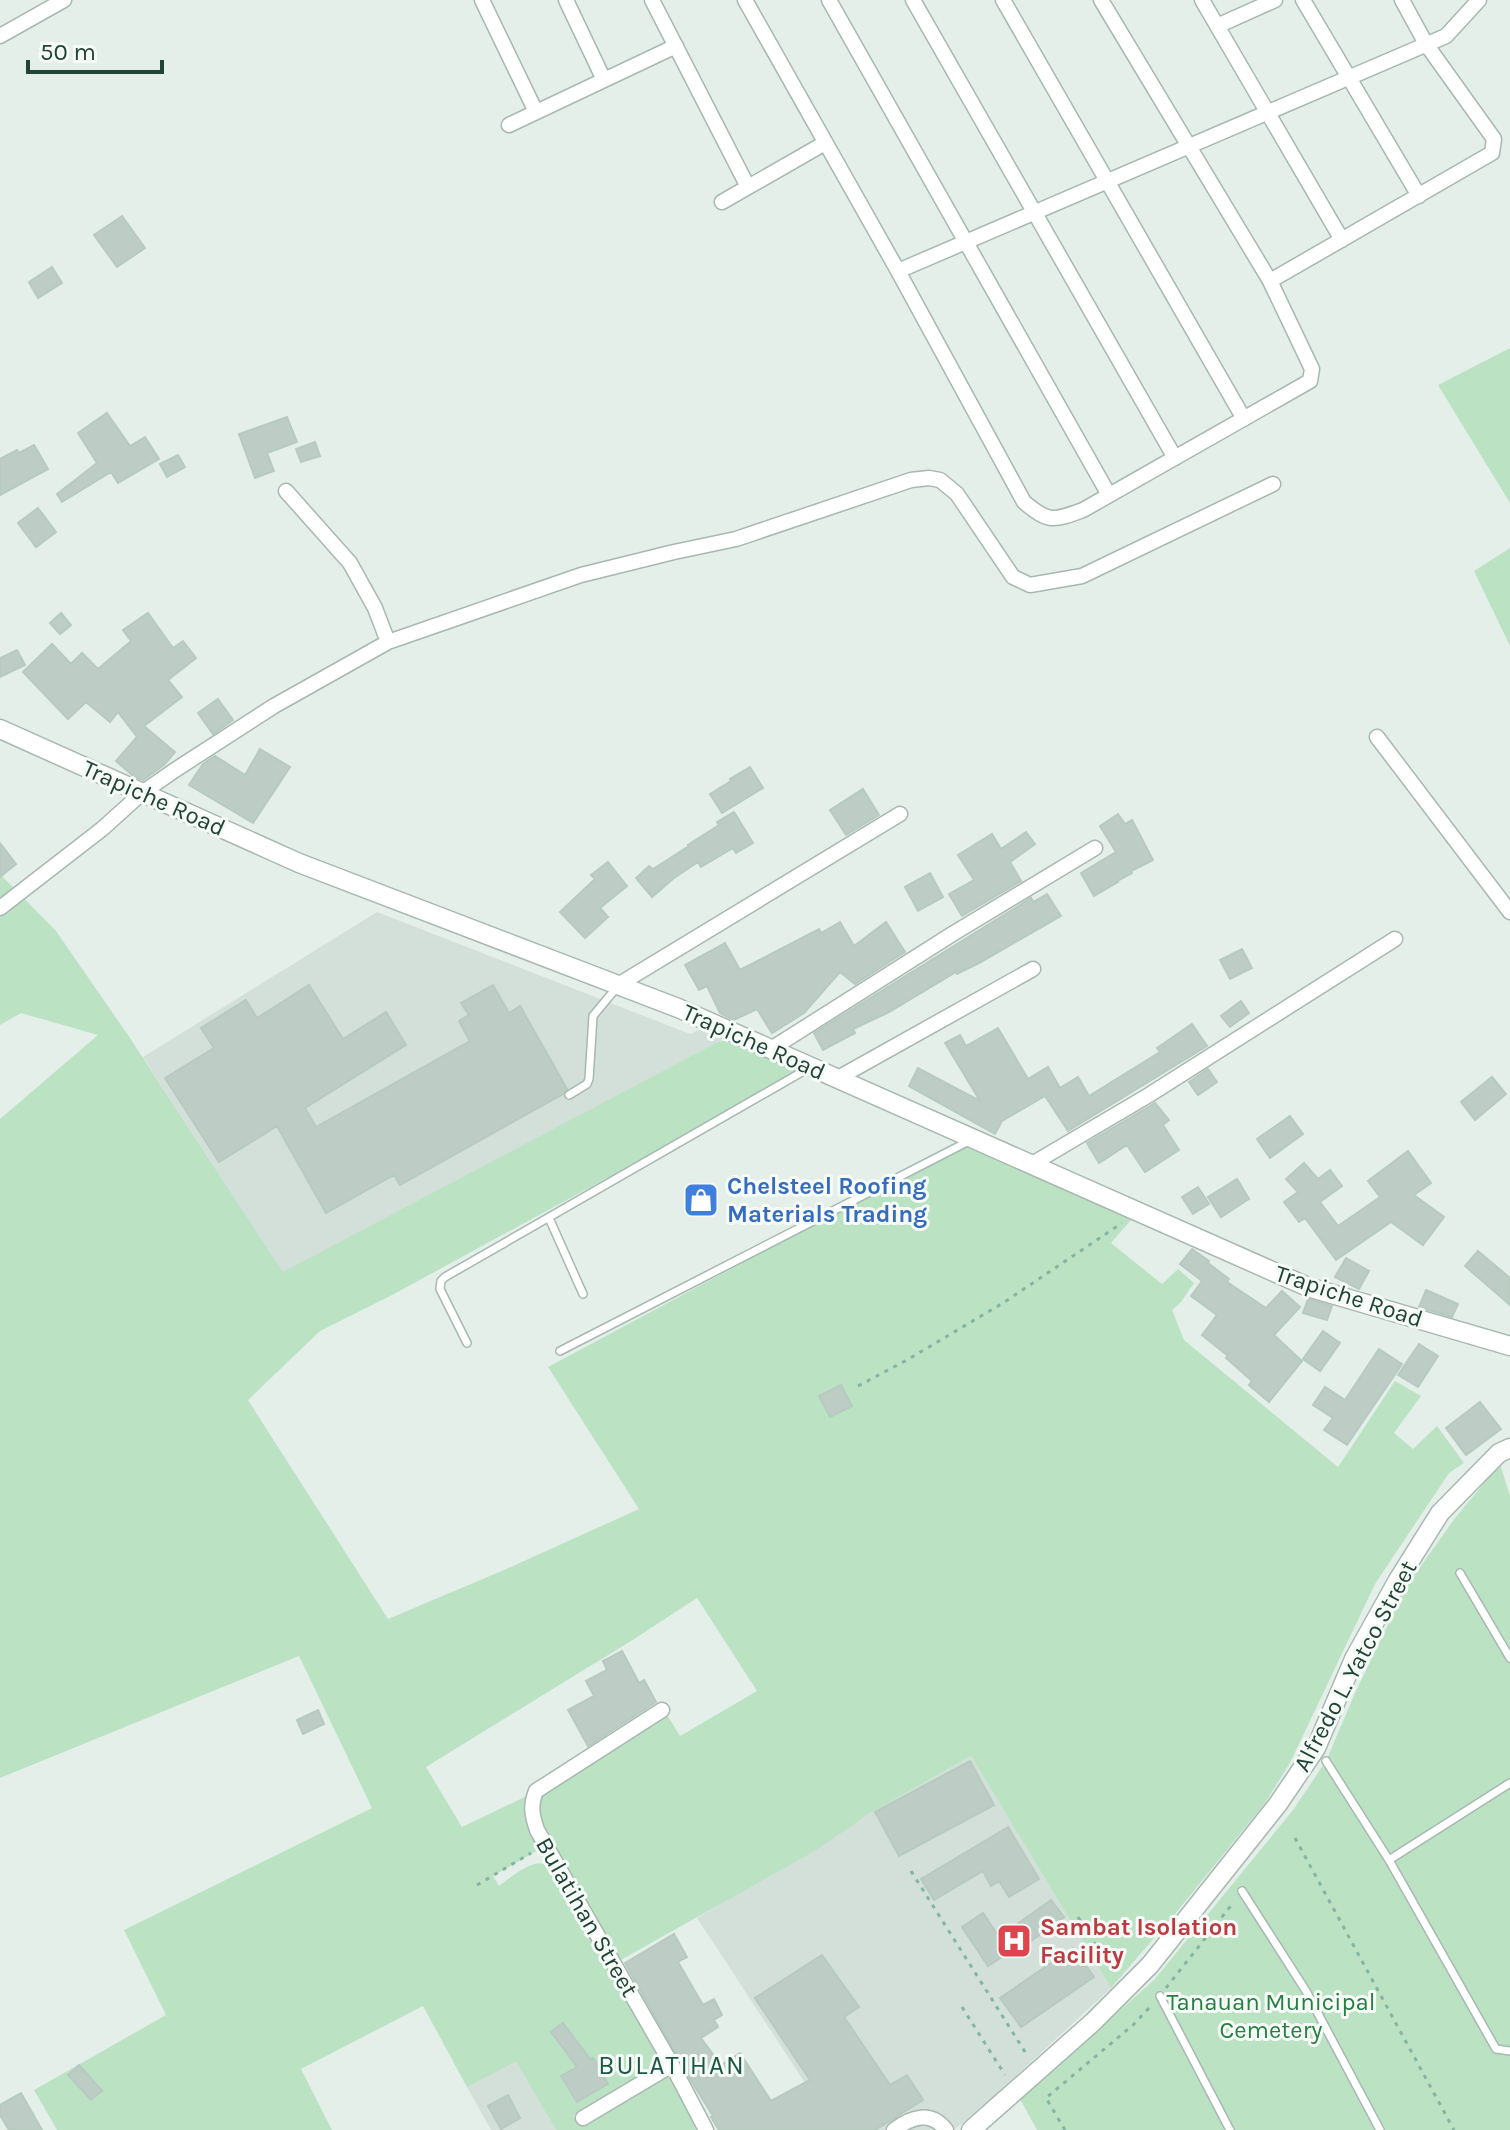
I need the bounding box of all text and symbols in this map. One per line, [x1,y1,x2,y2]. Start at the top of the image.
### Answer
scale bar [28,24,162,74]
text: 50 m [40,38,96,66]
street label: Trapiche Road [78,754,230,842]
street label: Trapiche Road [678,998,830,1086]
place label: Chelsteel Roofing Materials Trading [727,1172,927,1228]
shop icon: Chelsteel Roofing Materials Trading [682,1181,720,1219]
street label: Trapiche Road [1272,1259,1426,1333]
street label: Alfredo L. Yatco Street [1287,1556,1423,1776]
street label: Bulatihan Street [530,1832,644,2002]
place label: Sambat Isolation Facility [1040,1913,1237,1969]
hospital icon: Sambat Isolation Facility [995,1922,1033,1960]
park label: Tanauan Municipal Cemetery [1167,1988,1375,2044]
district label: BULATIHAN [598,2050,746,2081]

